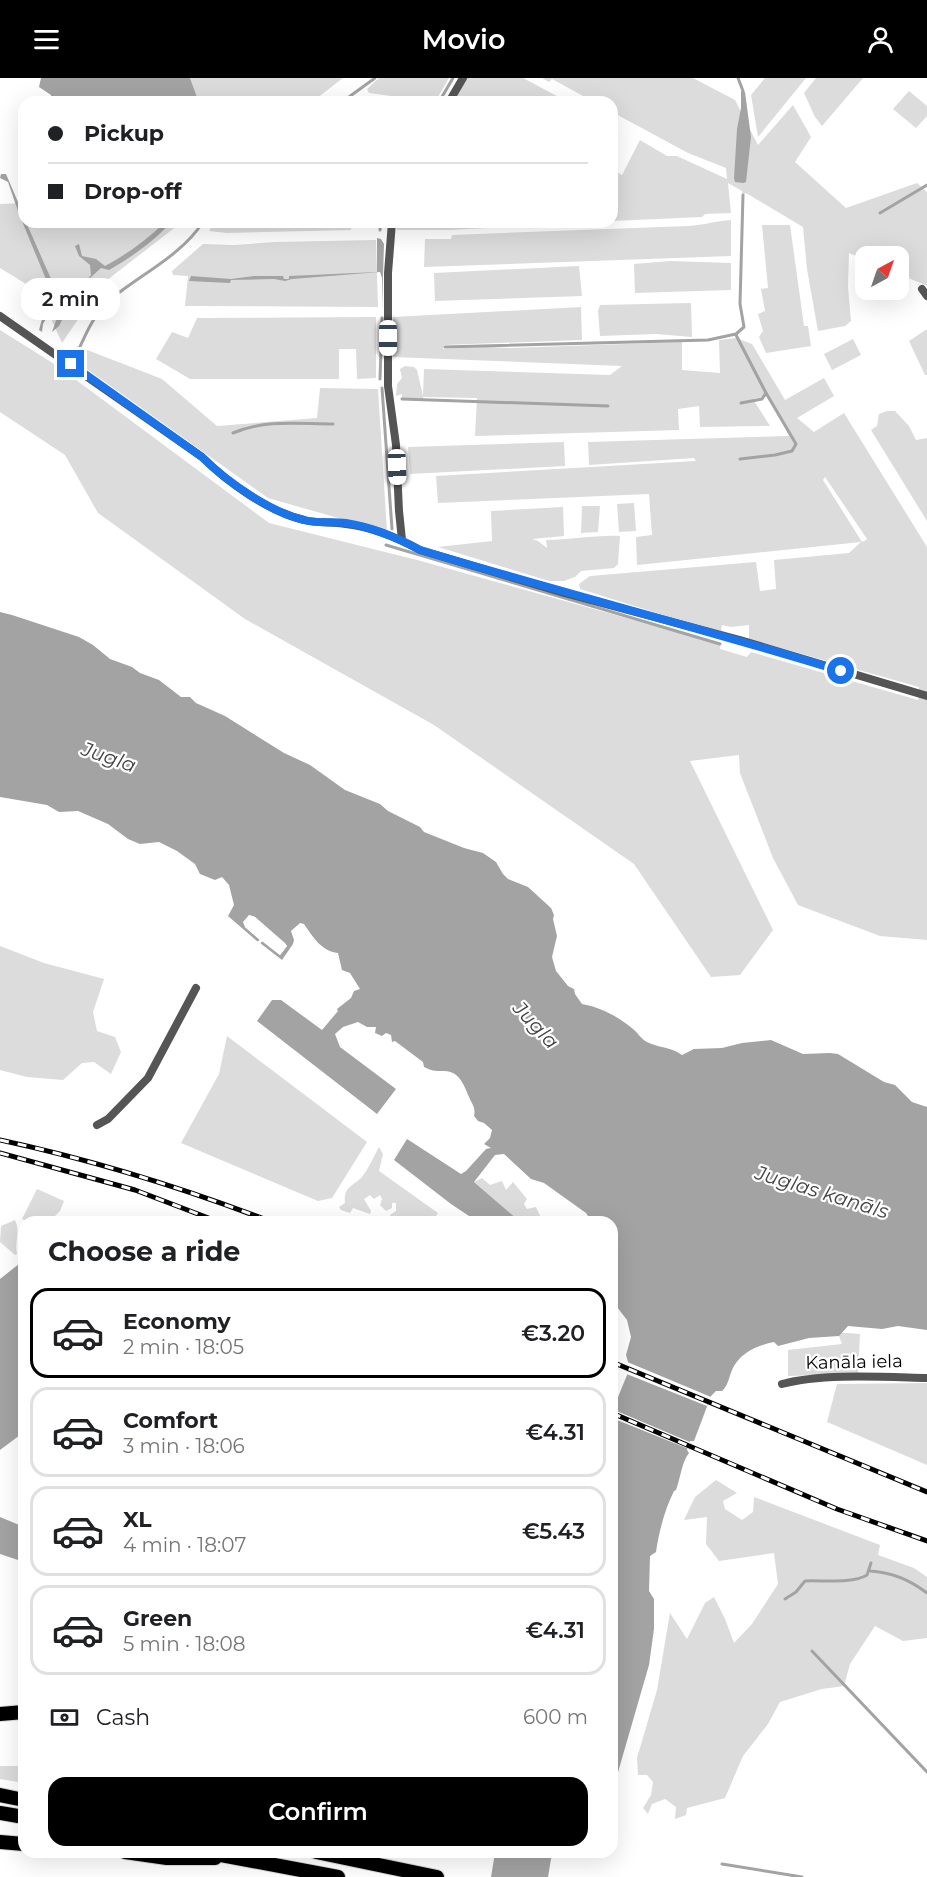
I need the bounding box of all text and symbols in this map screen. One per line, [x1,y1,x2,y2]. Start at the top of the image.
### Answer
icon: menu [30,23,63,56]
text: Movio [422,23,505,56]
icon: person [864,23,897,56]
text: Pickup [84,120,164,147]
text: Drop-off [84,178,182,205]
north arrow [855,246,909,300]
map controls [855,246,909,300]
callout: 2 min [22,277,121,319]
text: 2 min [42,287,99,311]
car [379,320,397,356]
route end [57,350,84,377]
car [387,449,407,485]
route start [827,657,854,684]
water label: Jugla [78,736,139,777]
water label: Jugla [507,996,564,1054]
water label: Juglas kanāls [751,1160,892,1224]
text: Choose a ride [48,1235,240,1268]
icon: car [51,1306,105,1360]
text: Economy [123,1308,231,1335]
text: €3.20 [521,1320,585,1347]
text: 2 min · 18:05 [123,1335,244,1359]
street label: Kanāla iela [805,1350,903,1374]
icon: car [51,1405,105,1459]
text: Comfort [123,1407,218,1434]
text: €4.31 [526,1419,585,1446]
text: 3 min · 18:06 [123,1434,245,1458]
icon: car [51,1504,105,1558]
text: XL [123,1506,152,1533]
text: €5.43 [522,1518,585,1545]
text: 4 min · 18:07 [123,1533,246,1557]
icon: car [51,1603,105,1657]
text: Green [123,1605,192,1632]
text: €4.31 [526,1617,585,1644]
text: 5 min · 18:08 [123,1632,245,1656]
icon: cash [48,1701,81,1734]
text: Cash [96,1704,150,1731]
text: 600 m [523,1705,588,1729]
button: Confirm [48,1777,588,1846]

